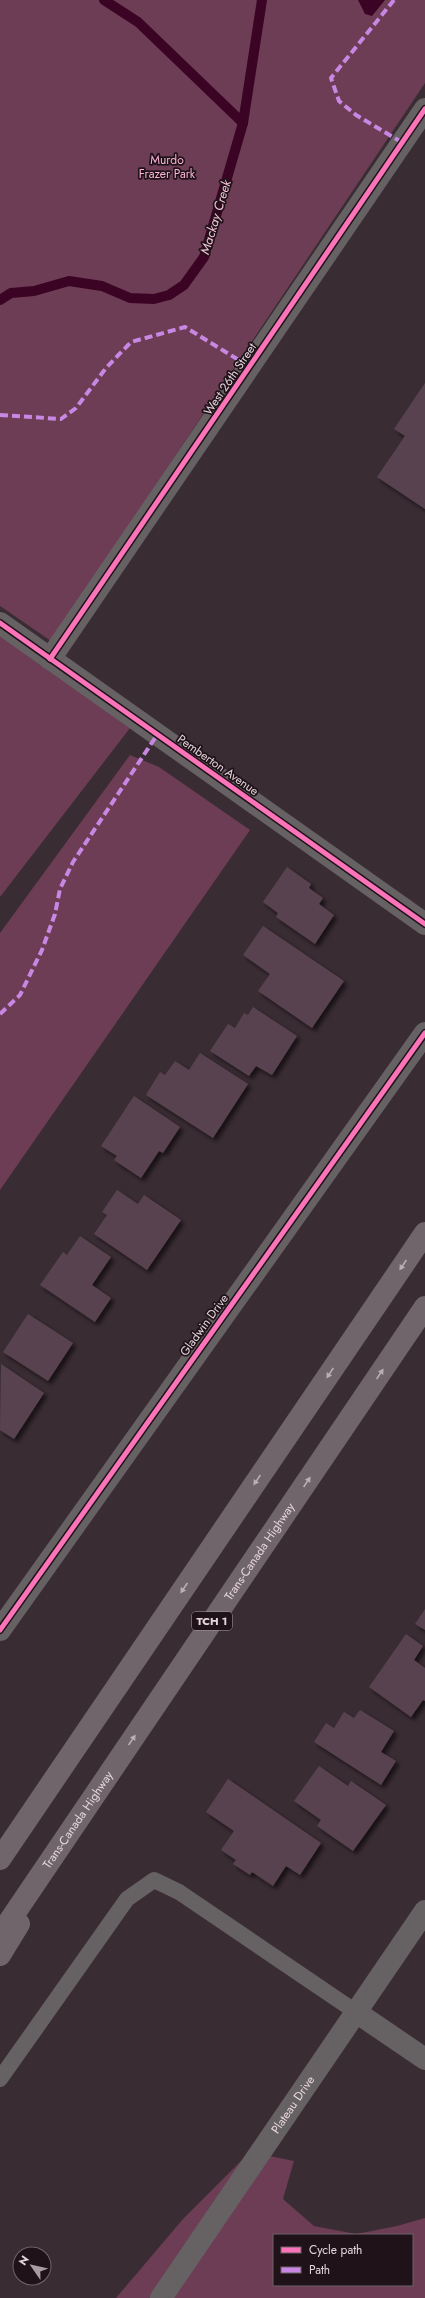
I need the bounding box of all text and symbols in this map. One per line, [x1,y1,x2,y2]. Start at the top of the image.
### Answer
park label: Murdo Frazer Park [139,151,196,183]
water label: Mackay Creek [195,177,236,257]
street label: West 26th Street [199,339,261,419]
street label: Pemberton Avenue [174,730,262,800]
one-way arrow [399,1260,407,1270]
street label: Gladwin Drive [175,1290,233,1360]
one-way arrow [326,1367,334,1378]
one-way arrow [376,1368,383,1380]
one-way arrow [253,1475,261,1485]
one-way arrow [303,1477,311,1487]
street label: Trans-Canada Highway [220,1498,299,1604]
one-way arrow [180,1583,188,1593]
road number: TCH 1 [192,1612,232,1630]
one-way arrow [128,1734,135,1746]
street label: Trans-Canada Highway [38,1767,118,1872]
street label: Plateau Drive [267,2072,319,2137]
legend [273,2234,413,2286]
text: Cycle path [309,2241,362,2259]
north arrow [12,2246,52,2286]
text: N [15,2252,33,2269]
text: Path [309,2261,330,2279]

